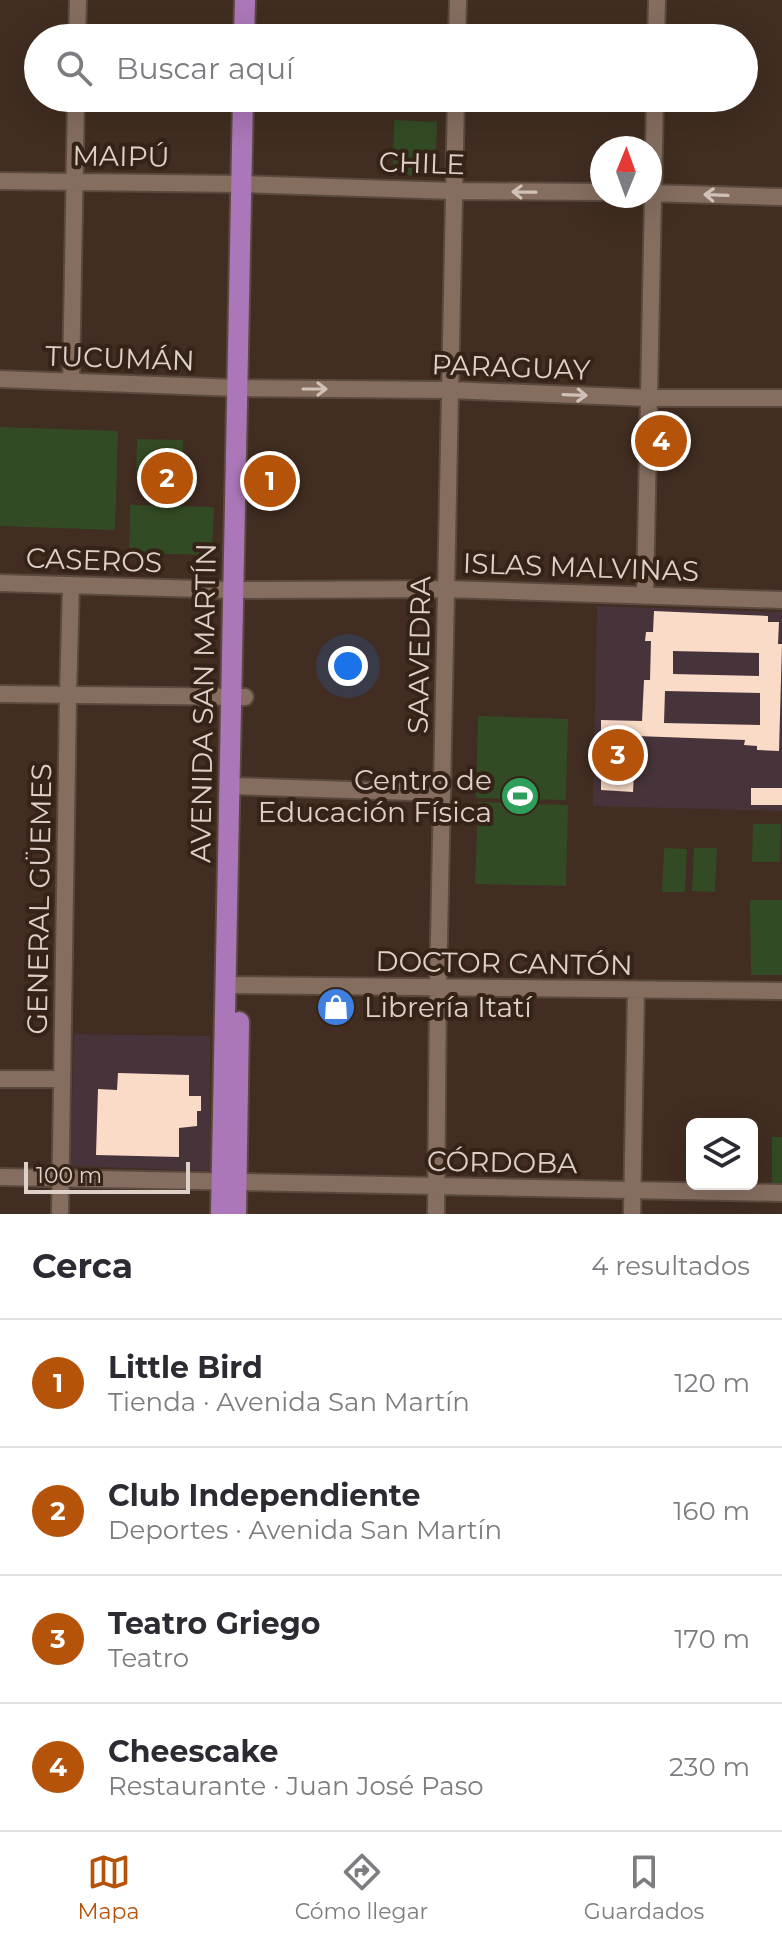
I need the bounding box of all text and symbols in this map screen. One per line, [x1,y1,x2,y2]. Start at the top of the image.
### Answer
search box [24,24,758,112]
icon: search [52,46,96,90]
text: Buscar aquí [116,50,294,87]
north arrow [590,136,662,208]
street label: MAIPÚ [72,138,170,174]
street label: CHILE [378,145,466,181]
one-way arrow [511,184,538,199]
one-way arrow [703,187,730,202]
street label: TUCUMÁN [45,338,195,378]
street label: PARAGUAY [431,347,591,387]
one-way arrow [301,381,328,397]
one-way arrow [561,387,588,402]
pin: 4 [635,411,687,471]
pin: 2 [141,448,193,508]
pin: 1 [244,451,296,511]
street label: CASEROS [25,541,163,579]
street label: AVENIDA SAN MARTÍN [183,543,223,863]
street label: ISLAS MALVINAS [462,546,700,588]
street label: SAAVEDRA [401,575,437,734]
your location [328,646,368,686]
pin: 3 [592,725,644,785]
street label: GENERAL GÜEMES [20,763,58,1035]
place label: Centro de Educación Física [258,763,492,829]
sports icon: Centro de Educación Física [499,775,541,817]
street label: DOCTOR CANTÓN [375,944,633,982]
shop icon: Librería Itatí [315,986,357,1028]
place label: Librería Itatí [364,990,533,1024]
map controls [686,1118,758,1190]
button: layers [686,1118,758,1190]
street label: CÓRDOBA [427,1144,578,1180]
scale bar [24,1158,190,1194]
text: 100 m [36,1162,102,1189]
text: Cerca [32,1245,133,1287]
text: 4 resultados [591,1250,750,1282]
text: Little Bird [108,1349,263,1386]
text: 1 [53,1367,63,1399]
text: 120 m [674,1367,750,1399]
text: Tienda · Avenida San Martín [108,1386,470,1418]
text: Club Independiente [108,1477,420,1514]
text: 2 [50,1495,66,1527]
text: 160 m [673,1495,750,1527]
text: Deportes · Avenida San Martín [108,1514,502,1546]
text: Teatro Griego [108,1605,320,1642]
text: 3 [50,1623,66,1655]
text: 170 m [674,1623,750,1655]
text: Teatro [108,1642,189,1674]
text: Cheescake [108,1733,278,1770]
text: 4 [49,1751,67,1783]
text: 230 m [669,1751,750,1783]
text: Restaurante · Juan José Paso [108,1770,484,1802]
tab: Mapa [78,1850,139,1925]
tab: Cómo llegar [295,1850,428,1925]
tab: Guardados [584,1850,704,1925]

